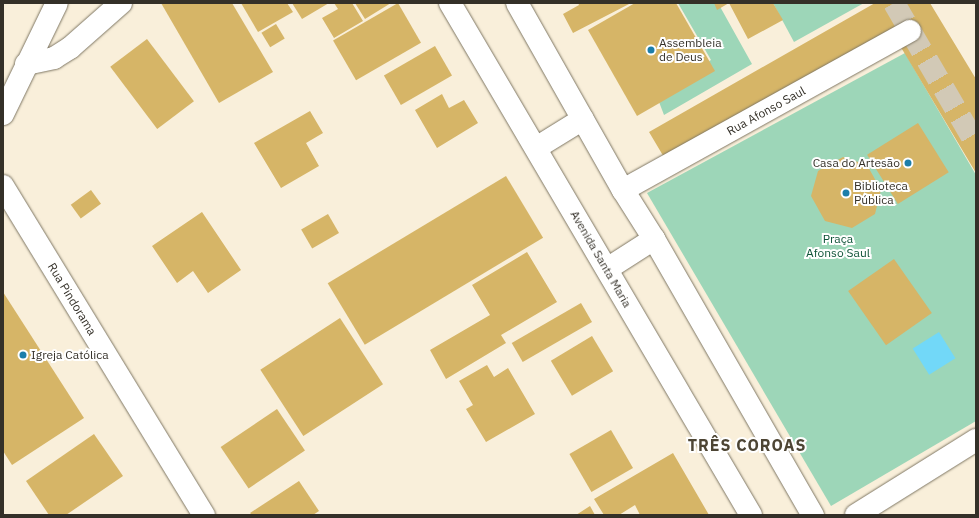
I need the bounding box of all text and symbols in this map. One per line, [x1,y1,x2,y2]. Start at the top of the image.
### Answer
place label: Assembleia de Deus [659,36,722,64]
marker: Assembleia de Deus [646,45,656,55]
street label: Rua Afonso Saul [724,83,808,139]
place label: Casa do Artesão [813,156,900,170]
marker: Casa do Artesão [903,158,913,168]
place label: Biblioteca Pública [854,179,908,207]
marker: Biblioteca Pública [841,188,851,198]
street label: Avenida Santa Maria [567,208,635,310]
park label: Praça Afonso Saul [806,232,870,260]
street label: Rua Pindorama [45,260,99,338]
place label: Igreja Católica [31,348,109,362]
marker: Igreja Católica [18,350,28,360]
district label: TRÊS COROAS [688,435,806,455]

